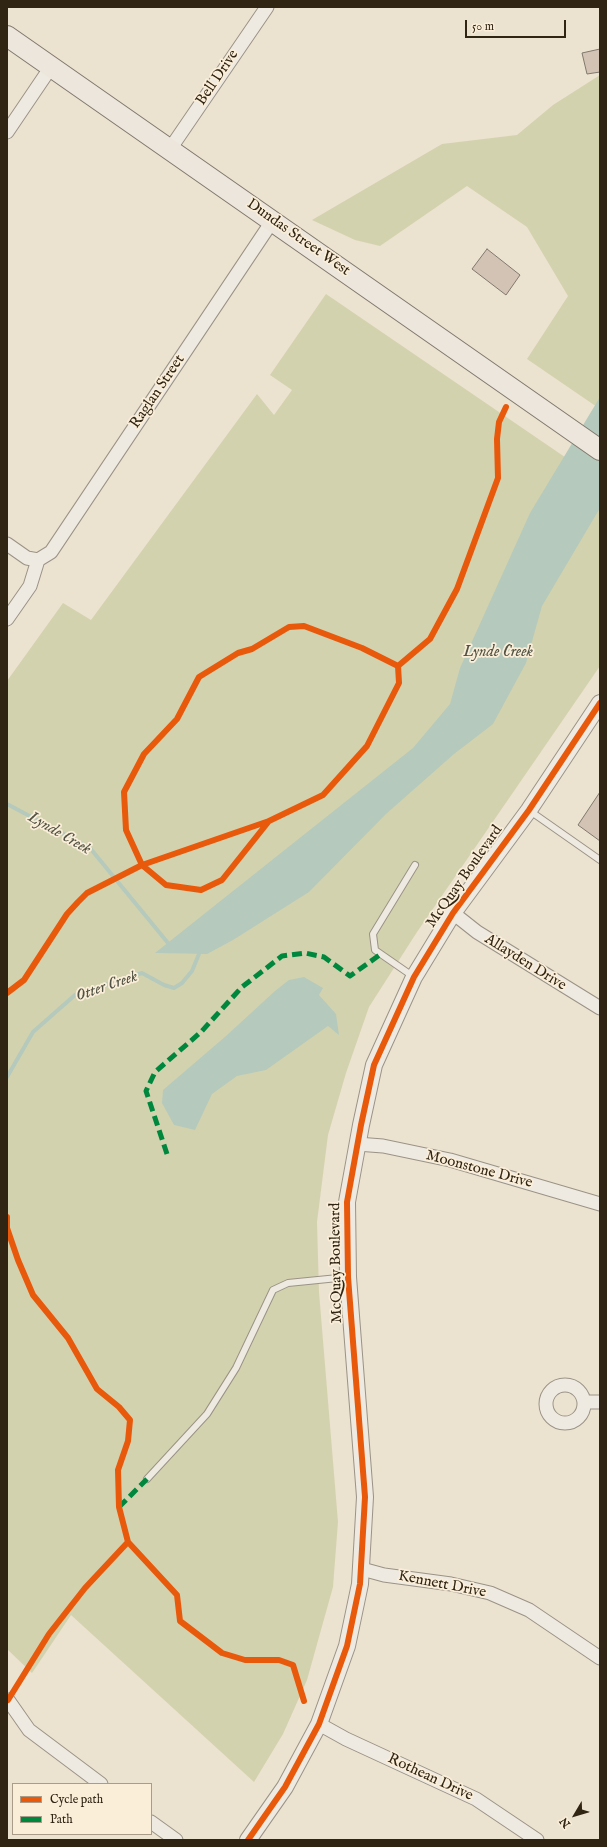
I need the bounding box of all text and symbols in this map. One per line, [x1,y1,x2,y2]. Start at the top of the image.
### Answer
scale bar [467,12,568,38]
text: 50 m [472,19,494,34]
street label: Bell Drive [193,47,243,109]
street label: Dundas Street West [243,196,353,280]
street label: Raglan Street [127,352,189,432]
water label: Lynde Creek [463,643,533,663]
water label: Lynde Creek [24,808,94,860]
street label: McQuay Boulevard [423,822,507,932]
street label: Allayden Drive [481,931,569,995]
water label: Otter Creek [74,967,140,1007]
street label: Moonstone Drive [424,1147,534,1193]
street label: McQuay Boulevard [327,1202,347,1324]
street label: Kennett Drive [397,1568,487,1602]
street label: Rothean Drive [384,1750,476,1806]
legend [12,1783,152,1835]
text: Cycle path [50,1792,103,1807]
north arrow [555,1795,595,1835]
text: Path [50,1812,73,1827]
text: N [557,1814,574,1830]

